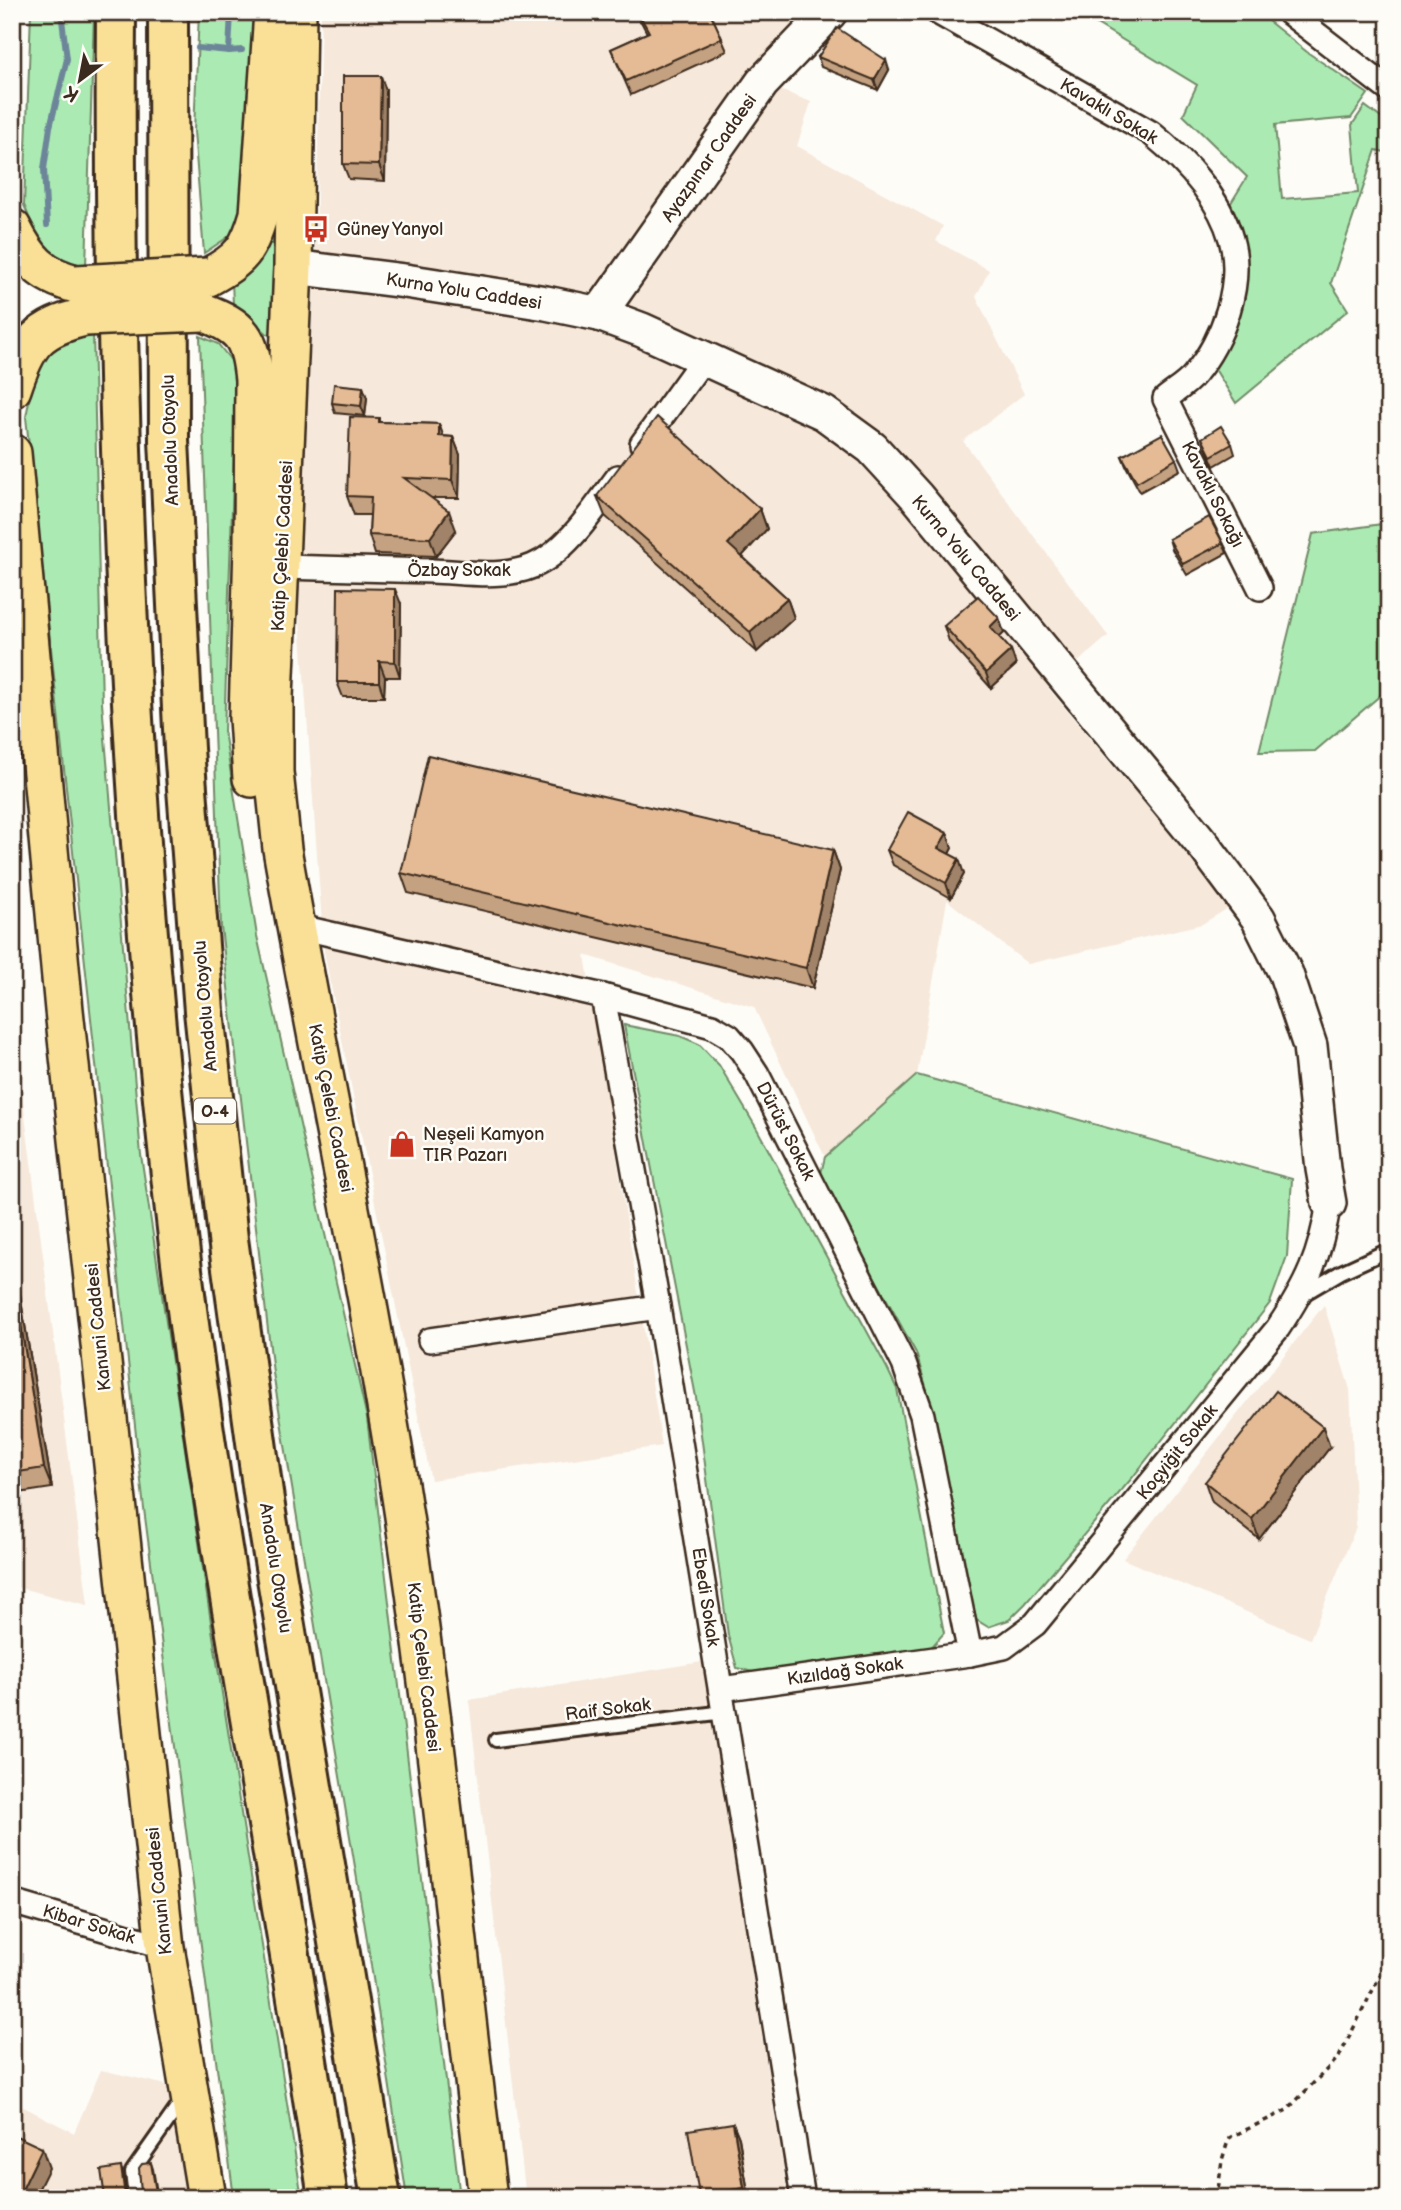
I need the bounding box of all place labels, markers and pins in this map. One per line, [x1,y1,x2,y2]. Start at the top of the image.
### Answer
bus stop icon: Güney Yanyol [301,214,331,244]
place label: Güney Yanyol [337,219,443,240]
place label: Neşeli Kamyon TIR Pazarı [423,1124,544,1166]
shop icon: Neşeli Kamyon TIR Pazarı [387,1129,417,1159]

